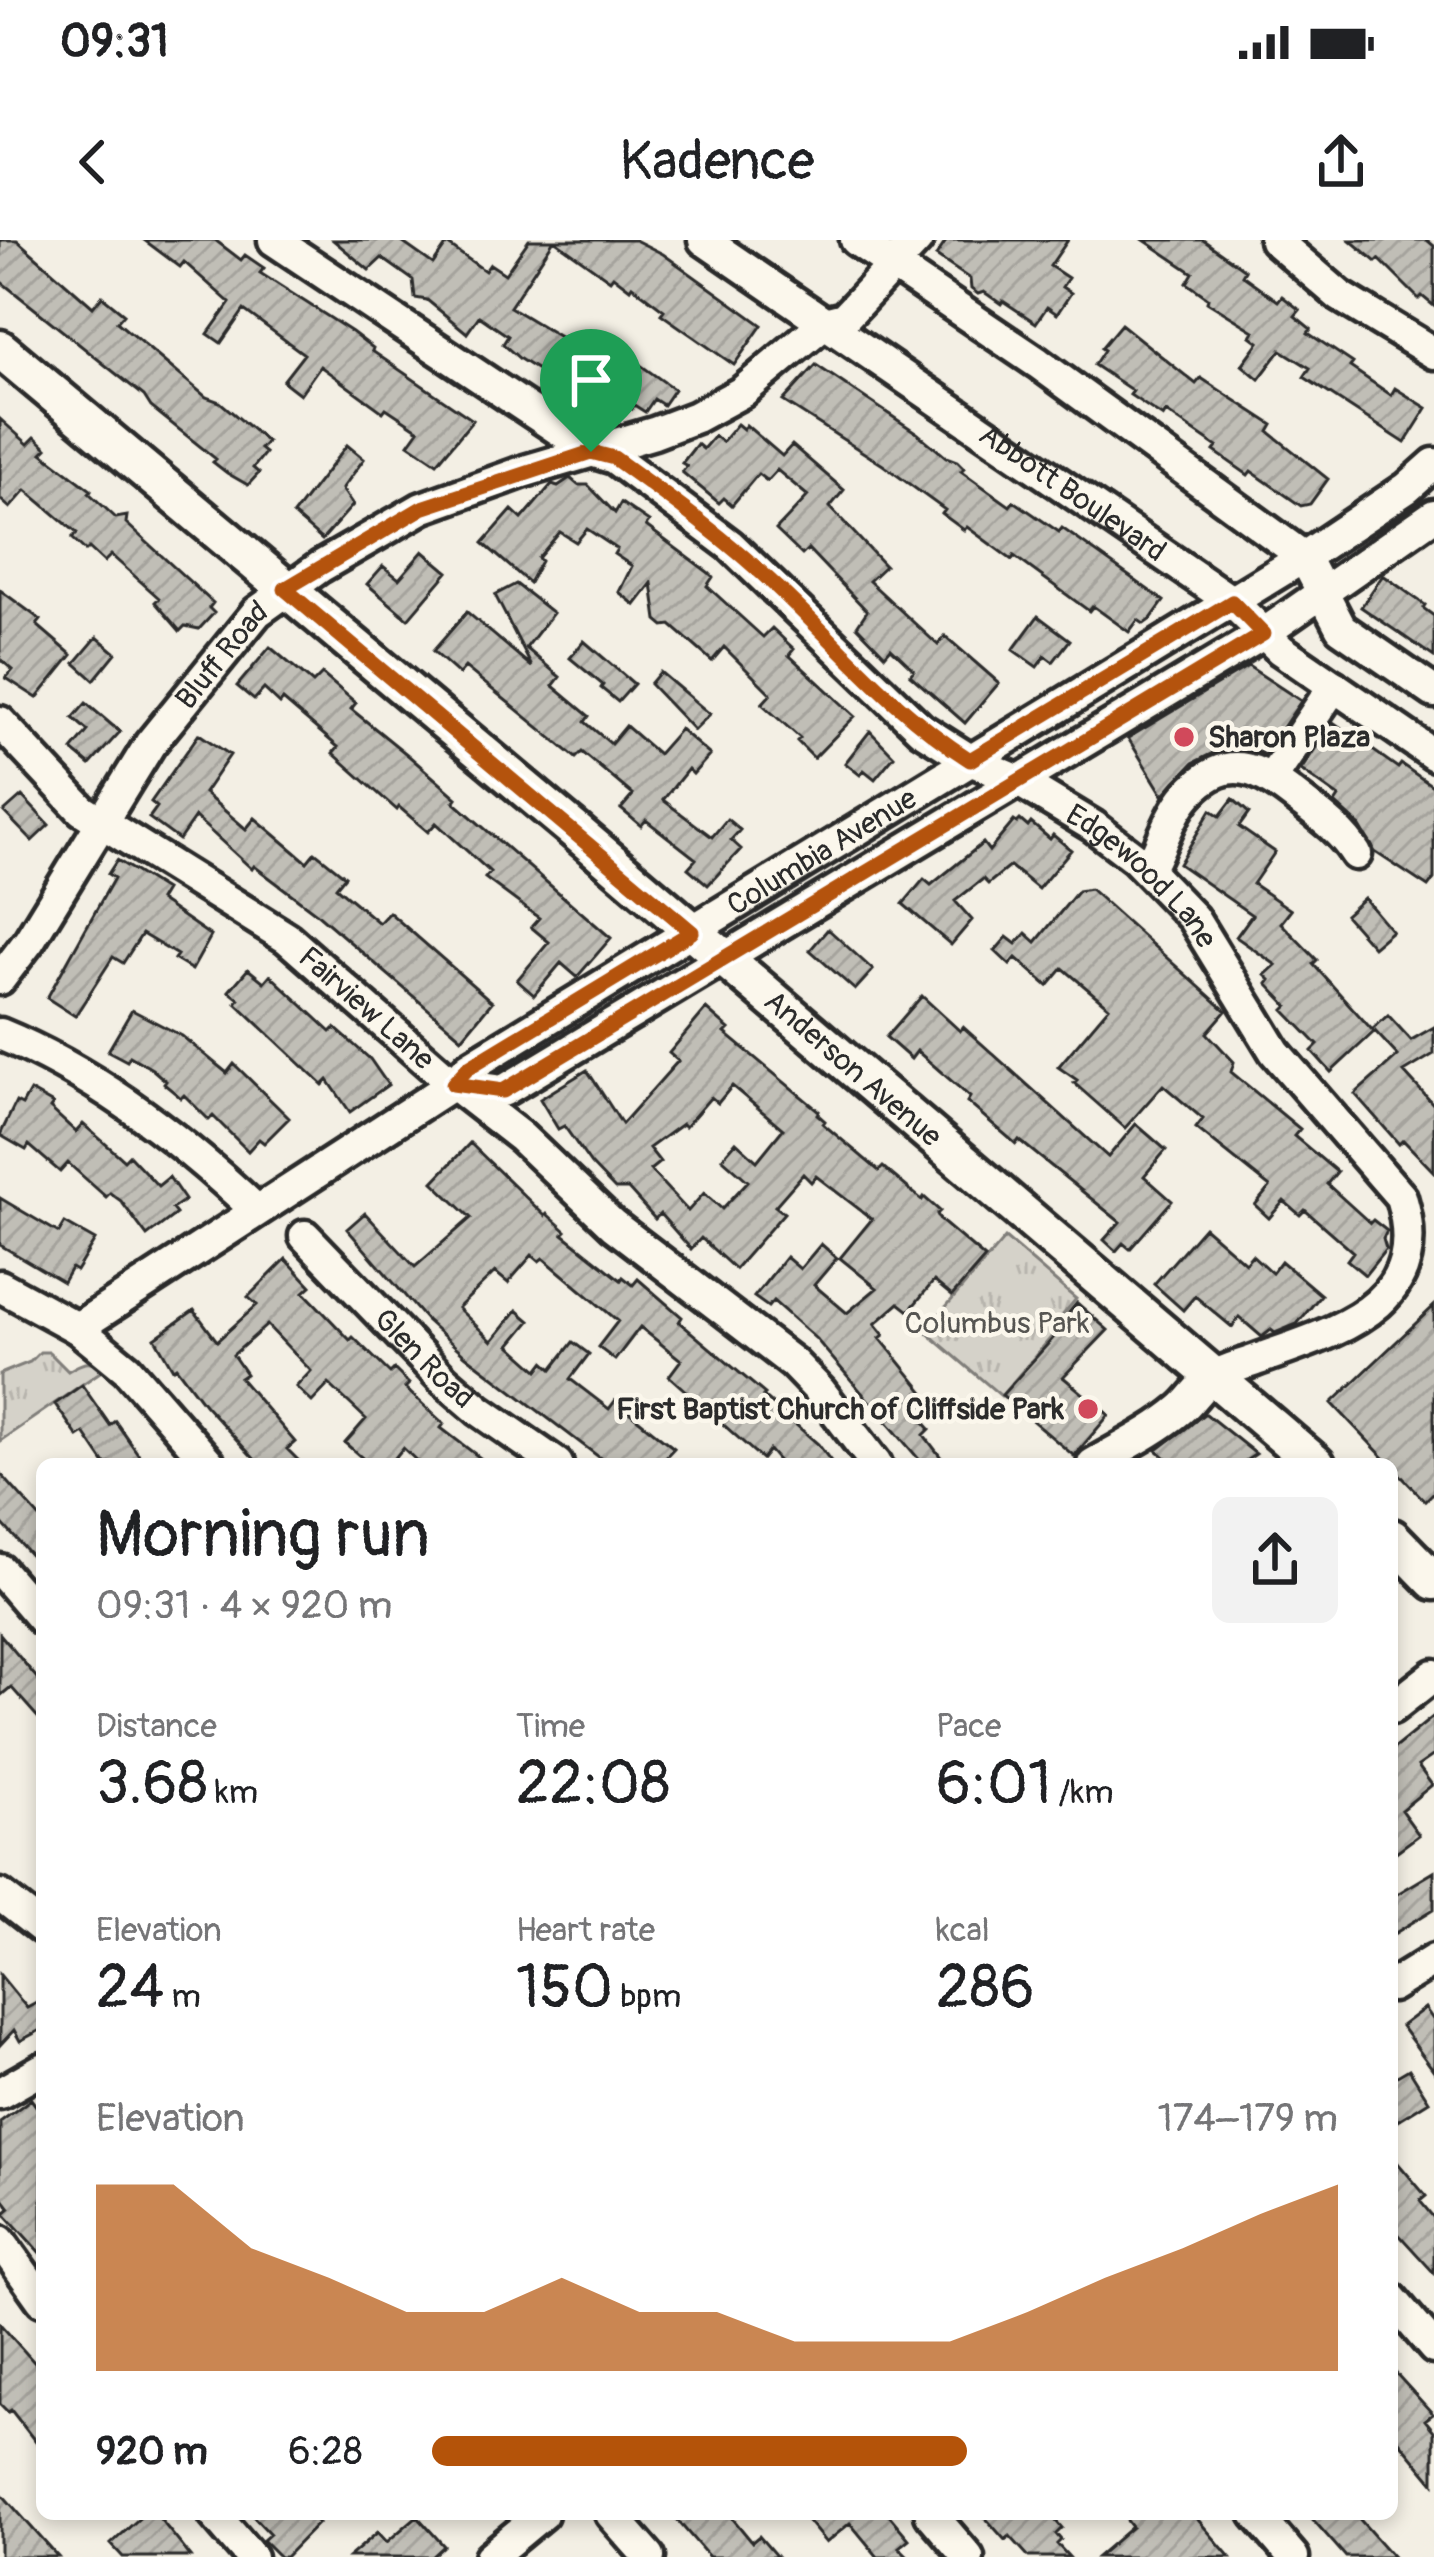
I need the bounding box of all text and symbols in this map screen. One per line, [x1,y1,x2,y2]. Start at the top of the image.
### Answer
text: 09:31 [60,14,169,70]
text: Kadence [620,128,814,196]
icon: back [60,129,126,195]
icon: share [1308,129,1374,195]
pin [540,329,642,452]
icon: arrive [558,347,624,413]
street label: Abbott Boulevard [972,416,1173,570]
street label: Bluff Road [168,593,274,717]
place label: Sharon Plaza [1208,719,1370,756]
marker: Sharon Plaza [1171,724,1197,750]
street label: Columbia Avenue [721,780,924,924]
street label: Edgewood Lane [1059,796,1225,955]
street label: Fairview Lane [291,939,442,1078]
street label: Anderson Avenue [756,983,949,1155]
street label: Glen Road [366,1301,482,1417]
park label: Columbus Park [905,1305,1090,1342]
place label: First Baptist Church of Cliffside Park [616,1391,1064,1428]
marker: First Baptist Church of Cliffside Park [1075,1396,1101,1422]
text: Morning run [96,1494,430,1577]
button: share [1212,1497,1338,1623]
text: 09:31 · 4 × 920 m [96,1581,392,1630]
text: Distance [96,1706,217,1747]
text: Time [516,1706,585,1747]
text: Pace [936,1706,1001,1747]
text: 3.68 [96,1747,208,1822]
text: 22:08 [516,1747,670,1822]
text: 6:01 [936,1747,1051,1822]
text: km [208,1772,258,1813]
text: /km [1051,1772,1113,1813]
text: Elevation [96,1910,222,1951]
text: Heart rate [516,1910,655,1951]
text: kcal [936,1910,990,1951]
text: 24 [96,1951,164,2026]
text: 150 [516,1951,613,2026]
text: 286 [936,1951,1035,2026]
text: m [164,1976,201,2017]
text: bpm [613,1976,681,2017]
text: Elevation [96,2094,245,2143]
text: 174–179 m [1157,2094,1338,2143]
text: 920 m [96,2427,208,2476]
text: 6:28 [288,2427,363,2476]

